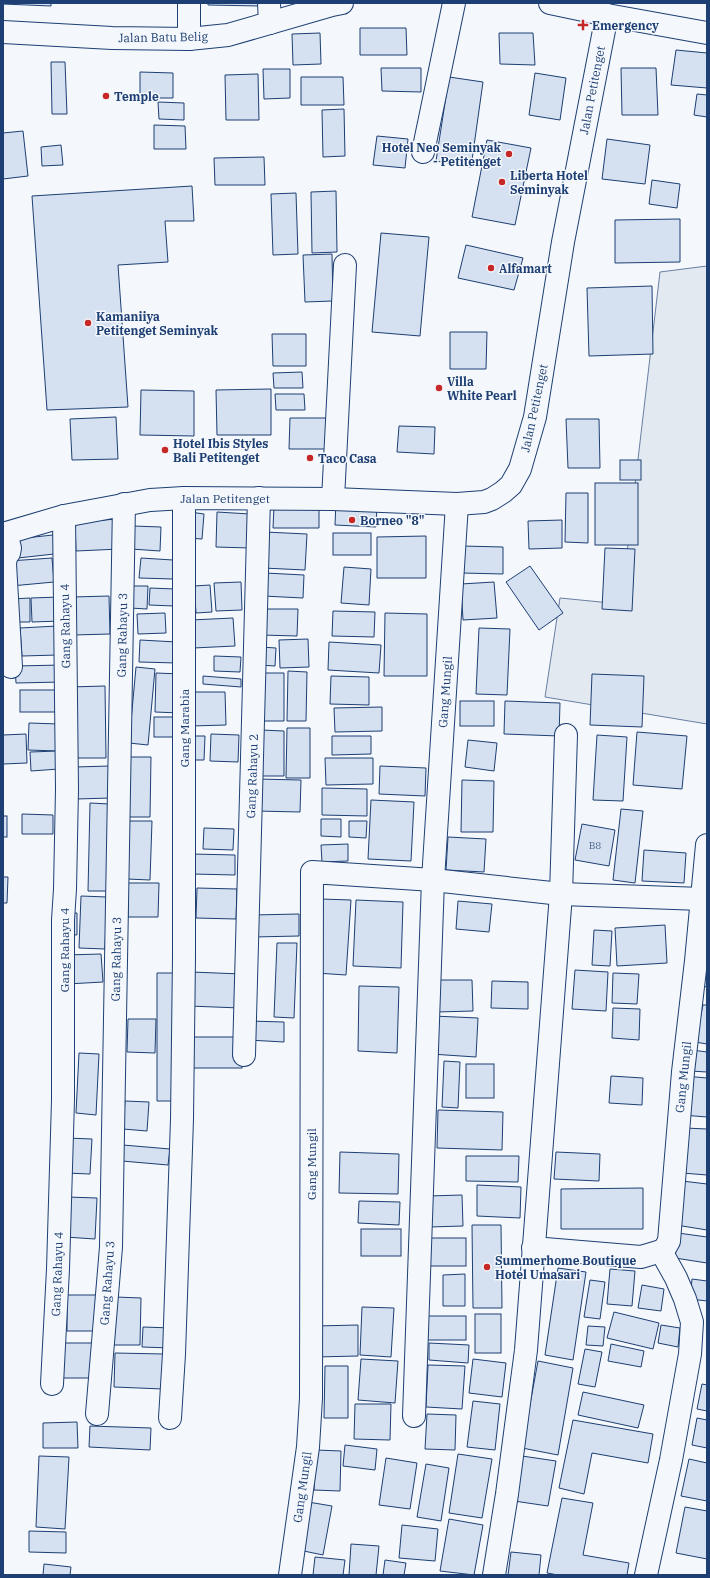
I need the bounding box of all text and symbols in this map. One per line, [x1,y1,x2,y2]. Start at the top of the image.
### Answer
place label: Emergency [592,18,659,33]
marker: Emergency [577,19,589,31]
street label: Jalan Batu Belig [118,29,209,45]
street label: Jalan Petitenget [576,45,608,135]
place label: Temple [114,89,159,104]
marker: Temple [101,91,111,101]
place label: Hotel Neo Seminyak - Petitenget [382,140,502,169]
marker: Hotel Neo Seminyak - Petitenget [504,149,514,159]
place label: Liberta Hotel Seminyak [510,168,588,197]
marker: Liberta Hotel Seminyak [497,177,507,187]
place label: Alfamart [499,261,552,276]
marker: Alfamart [486,263,496,273]
place label: Kamaniiya Petitenget Seminyak [96,309,219,338]
marker: Kamaniiya Petitenget Seminyak [83,318,93,328]
street label: Jalan Petitenget [517,363,551,453]
place label: Villa White Pearl [447,374,517,403]
marker: Villa White Pearl [434,383,444,393]
place label: Hotel Ibis Styles Bali Petitenget [173,436,268,465]
marker: Hotel Ibis Styles Bali Petitenget [160,445,170,455]
place label: Taco Casa [318,451,377,466]
marker: Taco Casa [305,453,315,463]
street label: Jalan Petitenget [180,491,270,506]
place label: Borneo "8" [360,513,425,528]
marker: Borneo "8" [347,515,357,525]
street label: Gang Rahayu 4 [57,584,73,668]
street label: Gang Rahayu 3 [114,593,130,677]
street label: Gang Mungil [435,655,455,728]
street label: Gang Marabia [177,688,192,767]
street label: Gang Rahayu 2 [243,733,261,819]
house number: B8 [589,839,601,852]
street label: Gang Rahayu 4 [57,908,72,992]
street label: Gang Rahayu 3 [108,917,124,1001]
street label: Gang Mungil [672,1040,694,1113]
street label: Gang Mungil [304,1128,319,1200]
street label: Gang Rahayu 4 [48,1231,66,1317]
street label: Gang Rahayu 3 [97,1240,117,1326]
place label: Summerhome Boutique Hotel Umasari [495,1253,636,1282]
marker: Summerhome Boutique Hotel Umasari [482,1262,492,1272]
street label: Gang Mungil [290,1450,314,1524]

